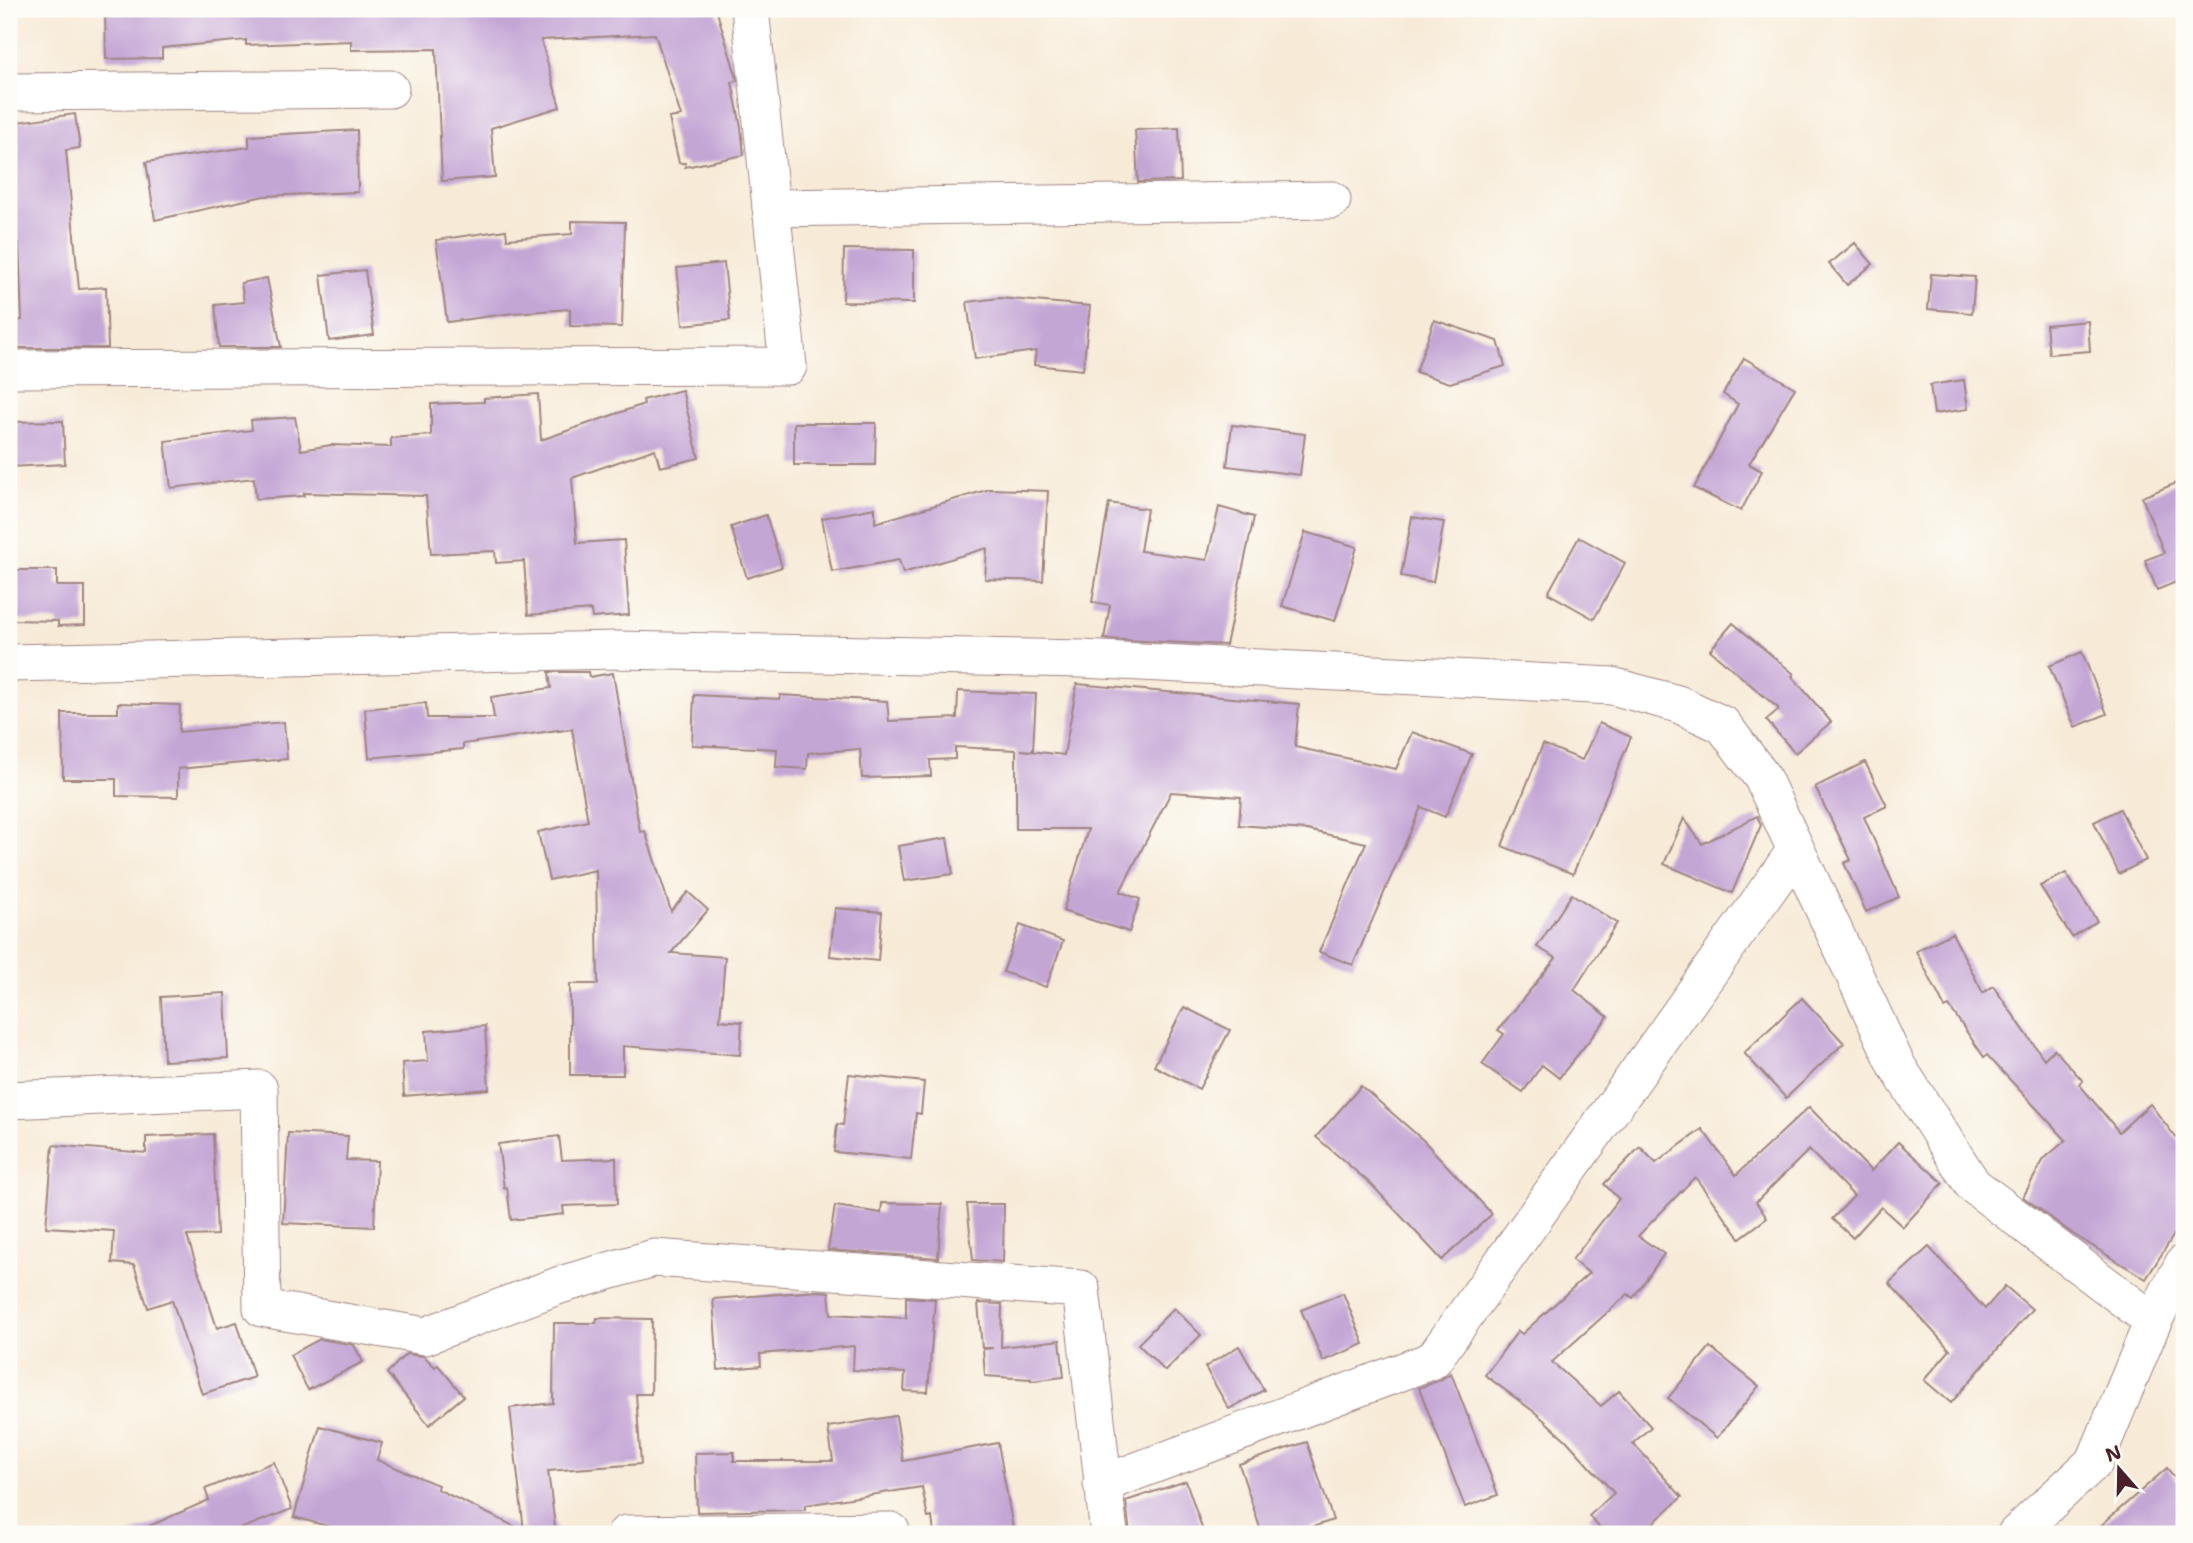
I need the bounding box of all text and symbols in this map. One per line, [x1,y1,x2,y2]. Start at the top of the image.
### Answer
north arrow [2084,1434,2154,1504]
text: N [2102,1439,2125,1468]

